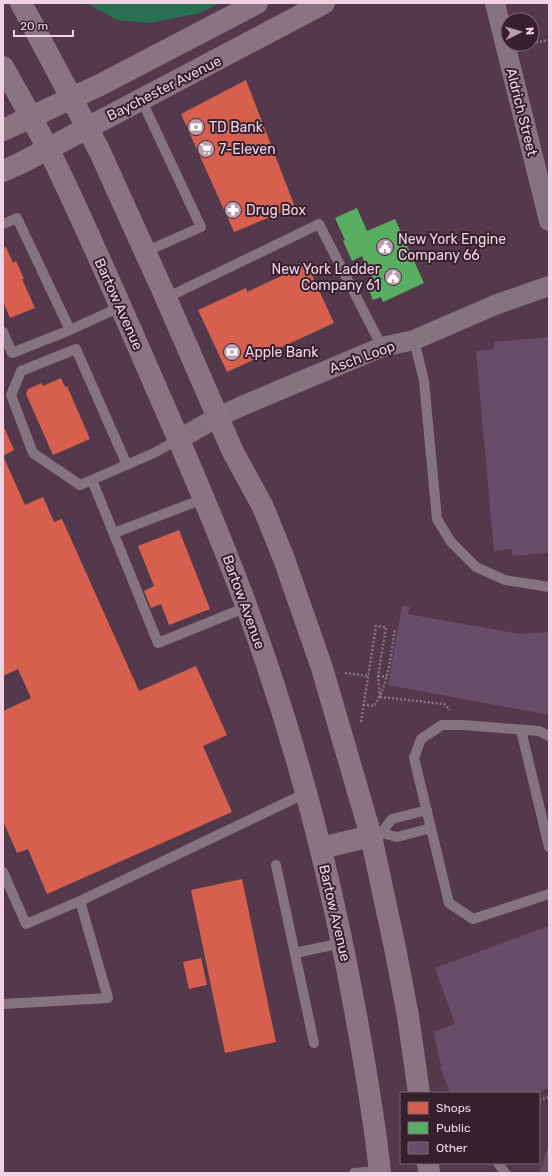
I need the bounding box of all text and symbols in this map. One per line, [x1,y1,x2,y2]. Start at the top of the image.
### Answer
scale bar [14,12,73,38]
north arrow [500,12,540,52]
text: 20 m [20,19,48,33]
text: N [523,27,536,36]
street label: Baychester Avenue [104,52,224,125]
street label: Aldrich Street [502,66,541,158]
bank icon: TD Bank [186,117,206,137]
place label: TD Bank [209,119,264,136]
supermarket icon: 7-Eleven [196,139,216,159]
place label: 7-Eleven [219,141,276,158]
pharmacy icon: Drug Box [223,200,243,220]
place label: Drug Box [246,202,306,219]
place label: New York Engine Company 66 [398,231,506,264]
public building icon: New York Engine Company 66 [375,237,395,257]
street label: Bartow Avenue [91,256,146,353]
place label: New York Ladder Company 61 [272,261,381,294]
public building icon: New York Ladder Company 61 [383,267,403,287]
street label: Asch Loop [327,338,397,377]
bank icon: Apple Bank [222,342,242,362]
place label: Apple Bank [245,344,319,361]
street label: Bartow Avenue [219,553,268,652]
street label: Bartow Avenue [315,863,354,963]
legend [400,1092,540,1164]
text: Shops [436,1101,471,1115]
text: Public [436,1121,471,1135]
text: Other [436,1141,468,1155]

